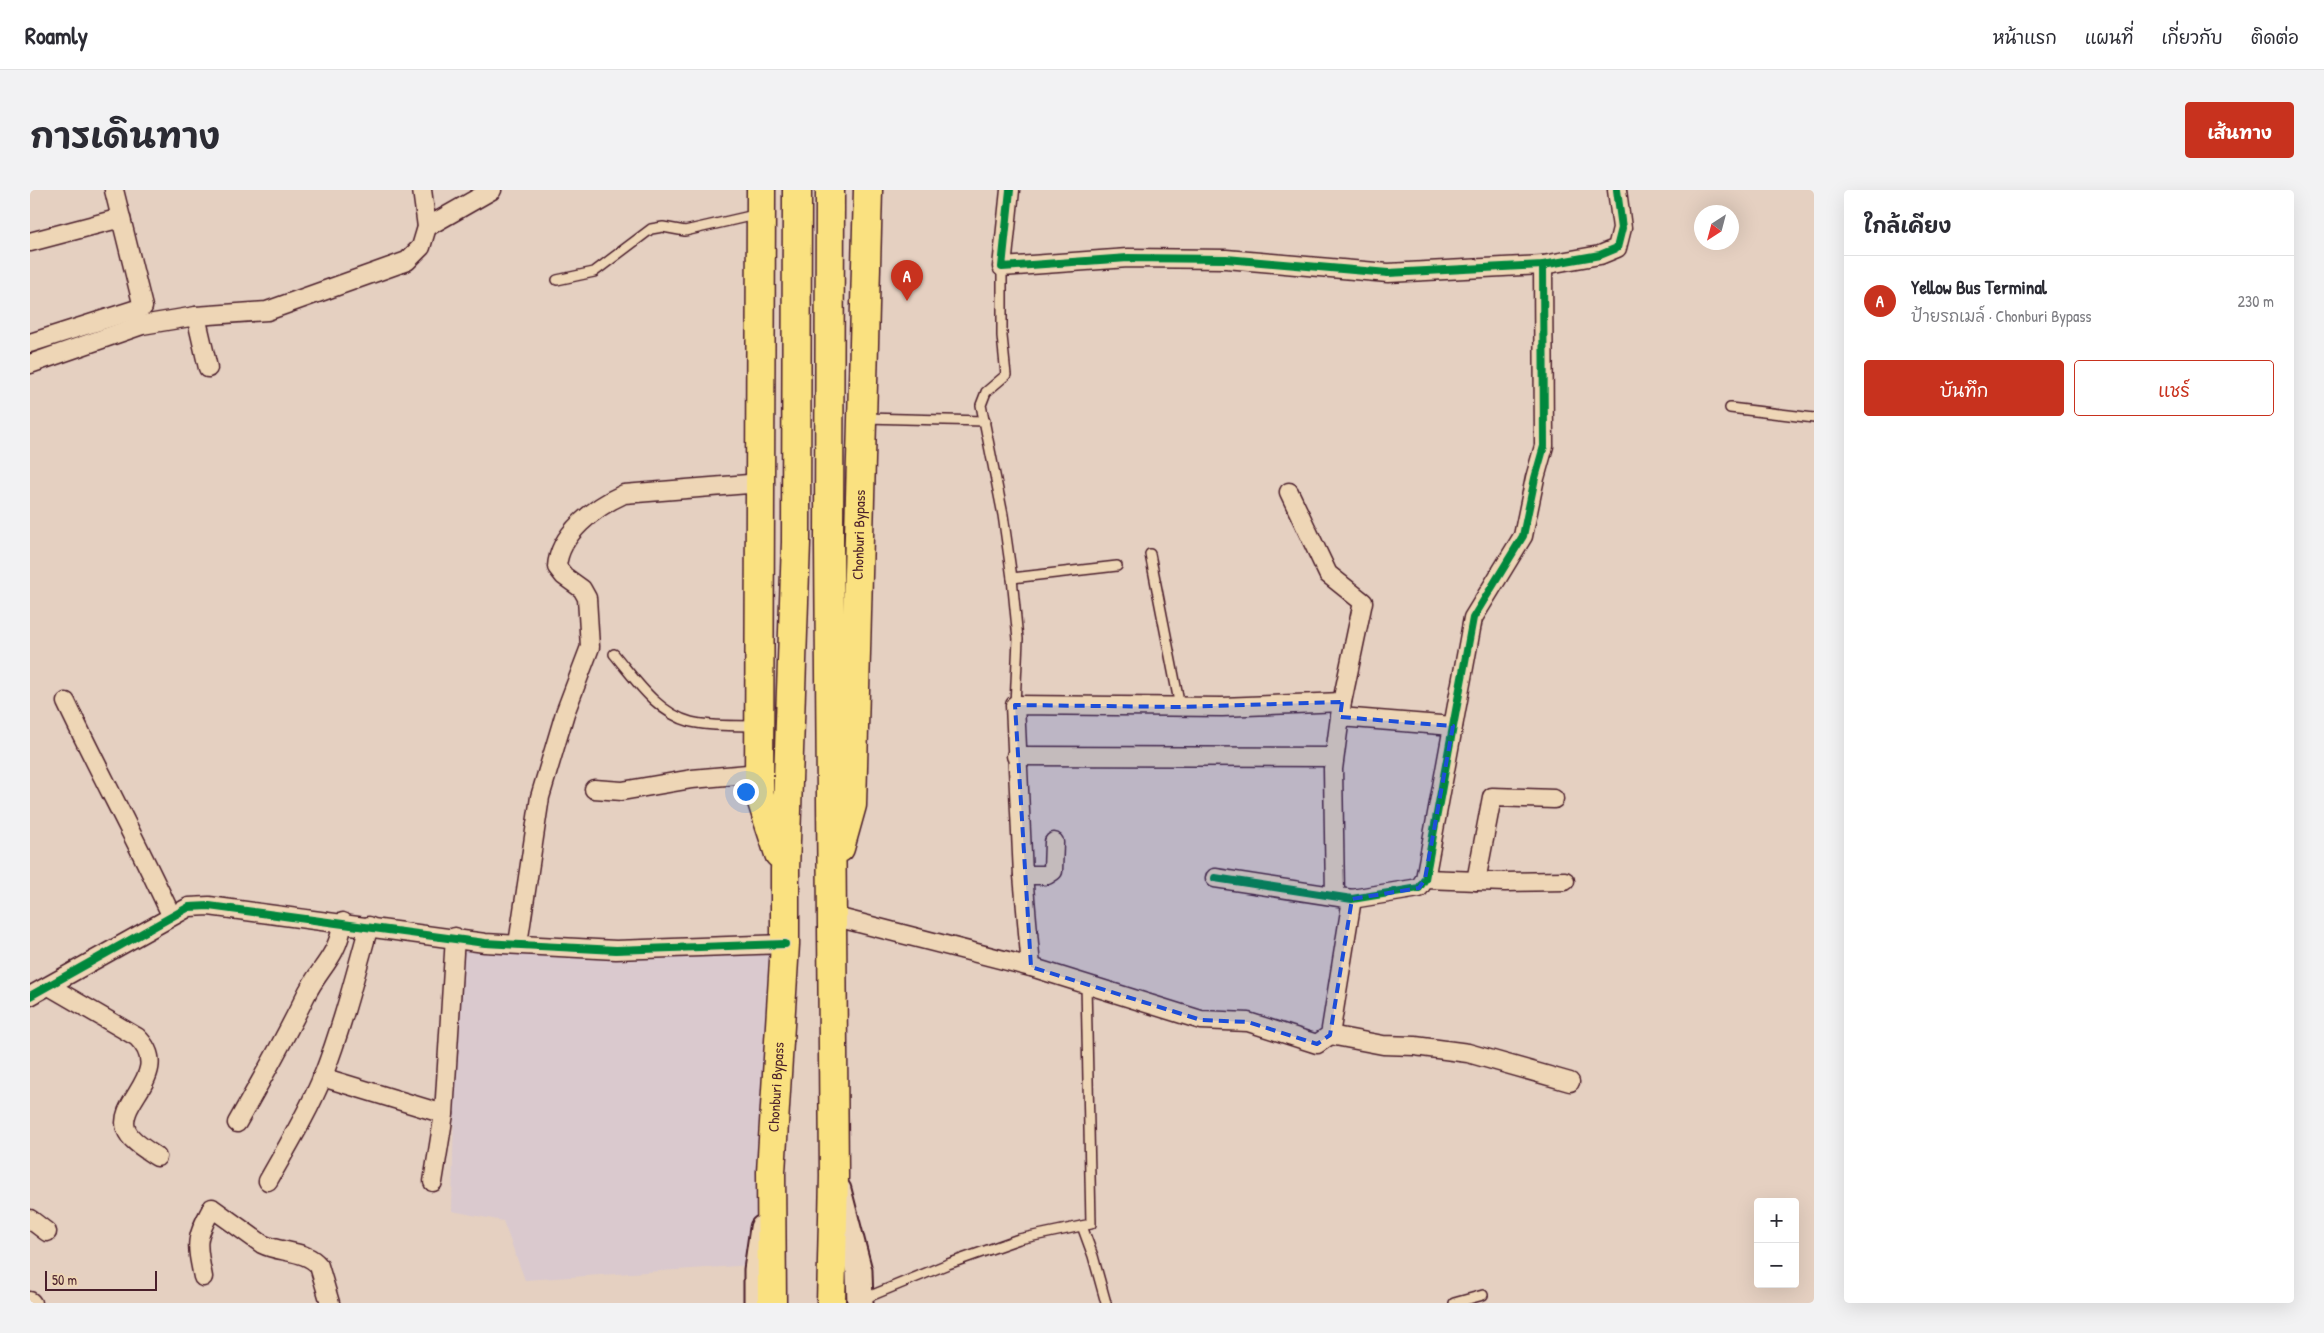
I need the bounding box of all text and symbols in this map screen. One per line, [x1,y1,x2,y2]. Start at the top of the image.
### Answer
text: Roamly [25,19,88,51]
text: หน้าแรก [1993,25,2057,50]
text: แผนที่ [2085,25,2133,50]
text: เกี่ยวกับ [2161,25,2223,50]
text: ติดต่อ [2251,25,2299,50]
button: เส้นทาง [2185,102,2294,158]
text: การเดินทาง [30,112,220,159]
north arrow [1694,205,1739,250]
text: ใกล้เคียง [1864,211,1951,240]
pin: A [891,260,923,301]
text: Yellow Bus Terminal [1911,274,2047,300]
text: A [1876,290,1884,312]
text: 230 m [2238,290,2274,312]
text: ป้ายรถเมล์ · Chonburi Bypass [1911,305,2092,327]
button: บันทึก [1864,360,2064,416]
button: แชร์ [2074,360,2274,416]
street label: Chonburi Bypass [847,489,870,580]
your location [733,779,759,805]
street label: Chonburi Bypass [762,1041,789,1133]
map controls [1754,1198,1799,1288]
button: + [1754,1198,1799,1243]
button: − [1754,1243,1799,1288]
scale bar [45,1268,158,1291]
text: 50 m [52,1270,77,1289]

